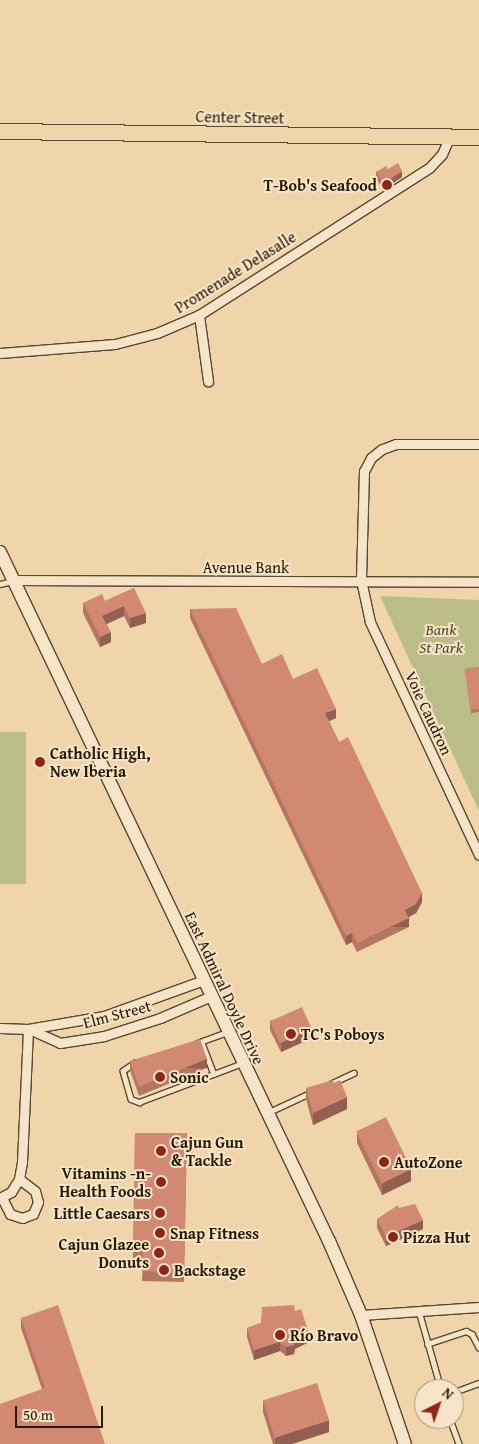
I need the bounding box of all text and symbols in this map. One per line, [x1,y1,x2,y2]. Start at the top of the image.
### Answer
street label: Center Street [195,107,285,127]
place label: T-Bob's Seafood [264,175,377,195]
marker: T-Bob's Seafood [381,179,393,191]
street label: Promenade Delasalle [171,227,299,317]
street label: Avenue Bank [203,557,289,577]
park label: Bank St Park [419,619,463,657]
street label: Voie Caudron [401,668,457,758]
place label: Catholic High, New Iberia [50,743,151,781]
marker: Catholic High, New Iberia [34,756,46,768]
street label: East Admiral Doyle Drive [181,909,269,1067]
street label: Elm Street [81,996,153,1032]
place label: TC's Poboys [301,1024,385,1044]
marker: TC's Poboys [285,1028,297,1040]
place label: Sonic [170,1067,209,1087]
marker: Sonic [154,1071,166,1083]
place label: Cajun Gun & Tackle [171,1132,244,1170]
marker: Cajun Gun & Tackle [155,1145,167,1157]
place label: AutoZone [394,1152,463,1172]
marker: AutoZone [378,1156,390,1168]
place label: Vitamins -n- Health Foods [59,1163,151,1201]
marker: Vitamins -n- Health Foods [155,1176,167,1188]
place label: Little Caesars [54,1203,150,1223]
marker: Little Caesars [154,1207,166,1219]
place label: Snap Fitness [170,1223,259,1243]
marker: Snap Fitness [154,1227,166,1239]
place label: Pizza Hut [403,1227,471,1247]
marker: Pizza Hut [387,1231,399,1243]
place label: Cajun Glazee Donuts [59,1234,149,1272]
marker: Cajun Glazee Donuts [153,1247,165,1259]
place label: Backstage [174,1260,246,1280]
marker: Backstage [158,1264,170,1276]
place label: Río Bravo [290,1325,358,1345]
marker: Río Bravo [274,1329,286,1341]
north arrow [414,1379,464,1429]
text: N [438,1383,458,1404]
scale bar [18,1396,105,1428]
text: 50 m [23,1404,53,1425]

